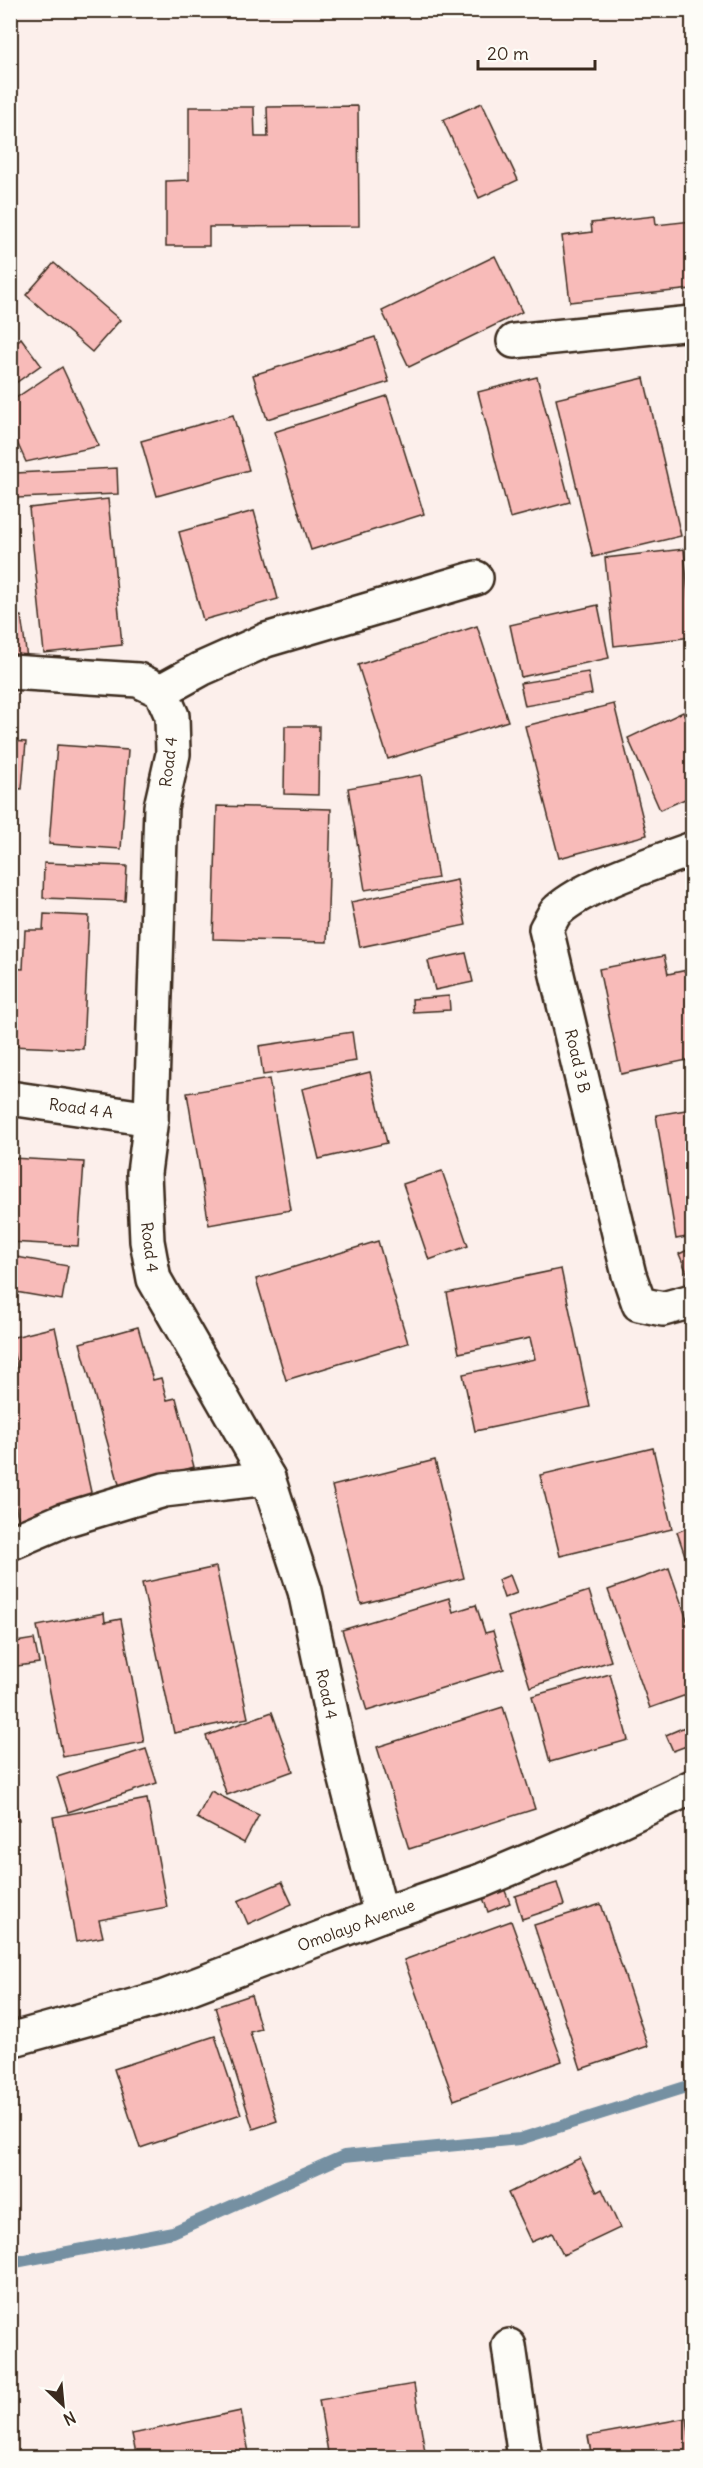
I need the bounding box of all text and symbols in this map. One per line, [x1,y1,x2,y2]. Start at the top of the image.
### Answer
scale bar [478,33,595,71]
text: 20 m [487,42,529,65]
street label: Road 4 [155,736,181,788]
street label: Road 3 B [561,1027,595,1095]
street label: Road 4 A [48,1094,114,1122]
street label: Road 4 [137,1221,163,1273]
street label: Road 4 [312,1667,342,1721]
street label: Omolayo Avenue [295,1894,417,1956]
north arrow [33,2375,93,2435]
text: N [60,2407,79,2430]

